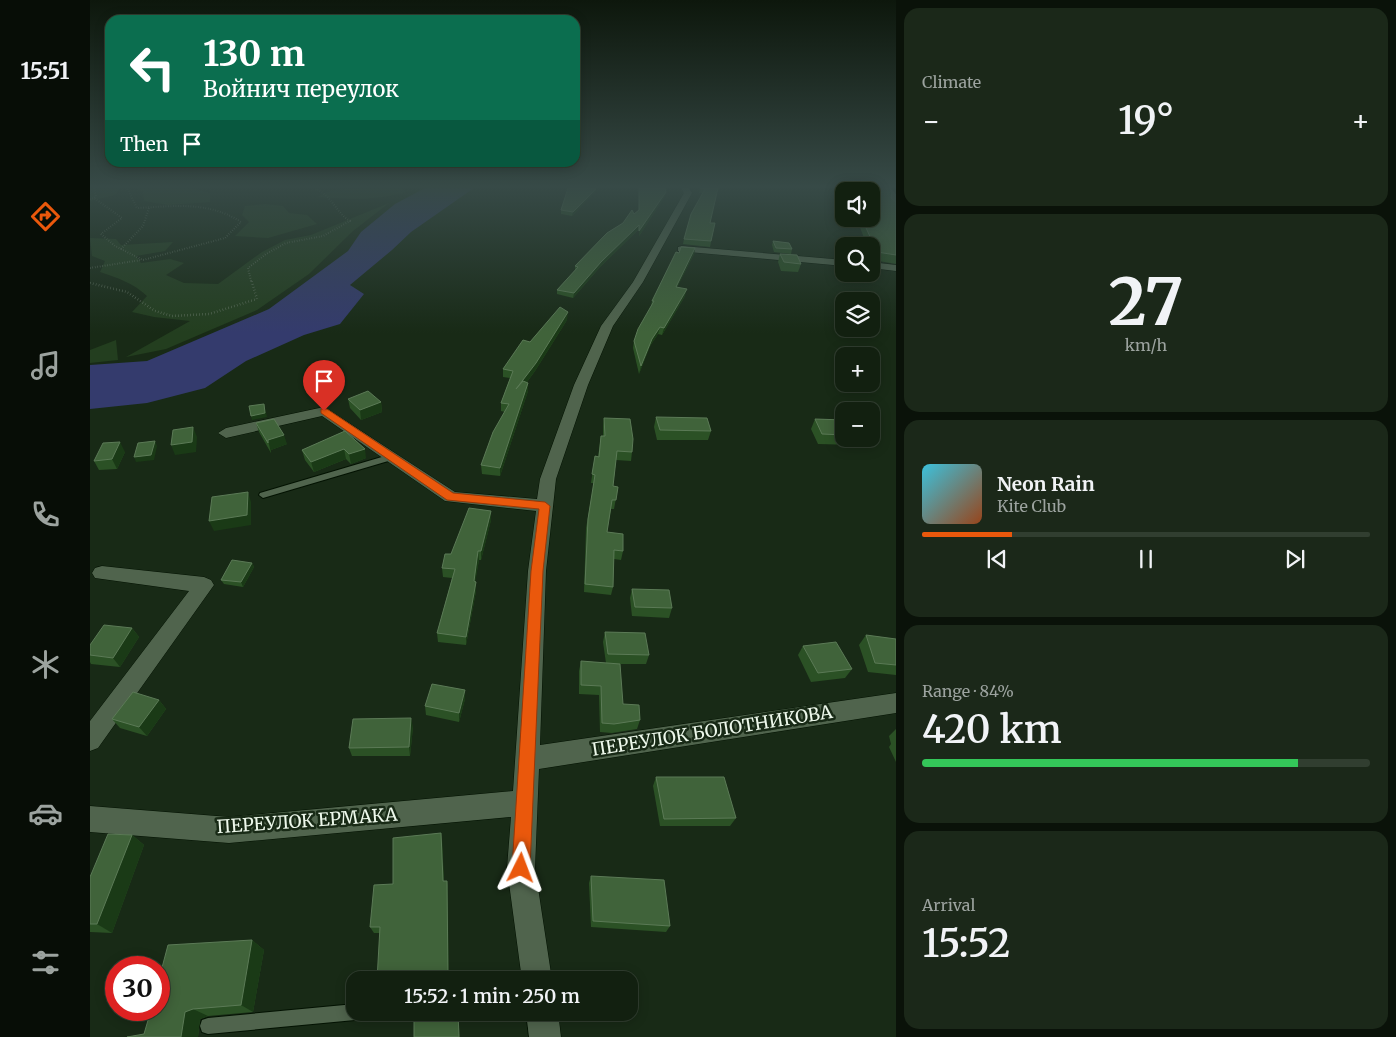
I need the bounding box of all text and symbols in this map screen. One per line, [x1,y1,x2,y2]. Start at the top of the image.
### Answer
text: 130 m [203,32,305,76]
icon: left [120,35,185,100]
text: 15:51 [20,57,70,85]
text: Climate [922,72,981,92]
text: Войнич переулок [203,75,399,103]
text: 19° [1118,97,1174,144]
text: − [922,103,941,139]
text: + [1351,103,1370,139]
icon: arrive [178,130,206,158]
text: Then [120,132,168,156]
map controls [835,182,880,447]
button: sound [835,182,880,227]
icon: directions [28,199,63,234]
button: search [835,237,880,282]
text: 27 [1108,261,1184,343]
button: layers [835,292,880,337]
text: km/h [1125,335,1167,355]
button: + [835,347,880,392]
icon: music [28,348,63,383]
pin [303,360,345,411]
icon: arrive [310,367,338,395]
button: − [835,402,880,447]
text: Neon Rain [997,472,1095,496]
text: Kite Club [997,496,1066,516]
icon: phone [28,497,63,532]
icon: previous [983,545,1011,573]
icon: pause [1132,545,1160,573]
icon: next [1281,545,1309,573]
icon: climate [28,647,63,682]
text: Range · 84% [922,681,1014,701]
street label: ПЕРЕУЛОК БОЛОТНИКОВА [590,700,834,761]
text: 420 km [922,706,1062,753]
icon: car [28,796,63,831]
street label: ПЕРЕУЛОК ЕРМАКА [216,803,398,838]
position arrow [494,841,546,893]
text: Arrival [922,895,975,915]
text: 15:52 [922,920,1011,967]
icon: filters [28,945,63,980]
speed limit sign: 30 [105,956,170,1021]
text: 15:52 · 1 min · 250 m [404,984,580,1008]

